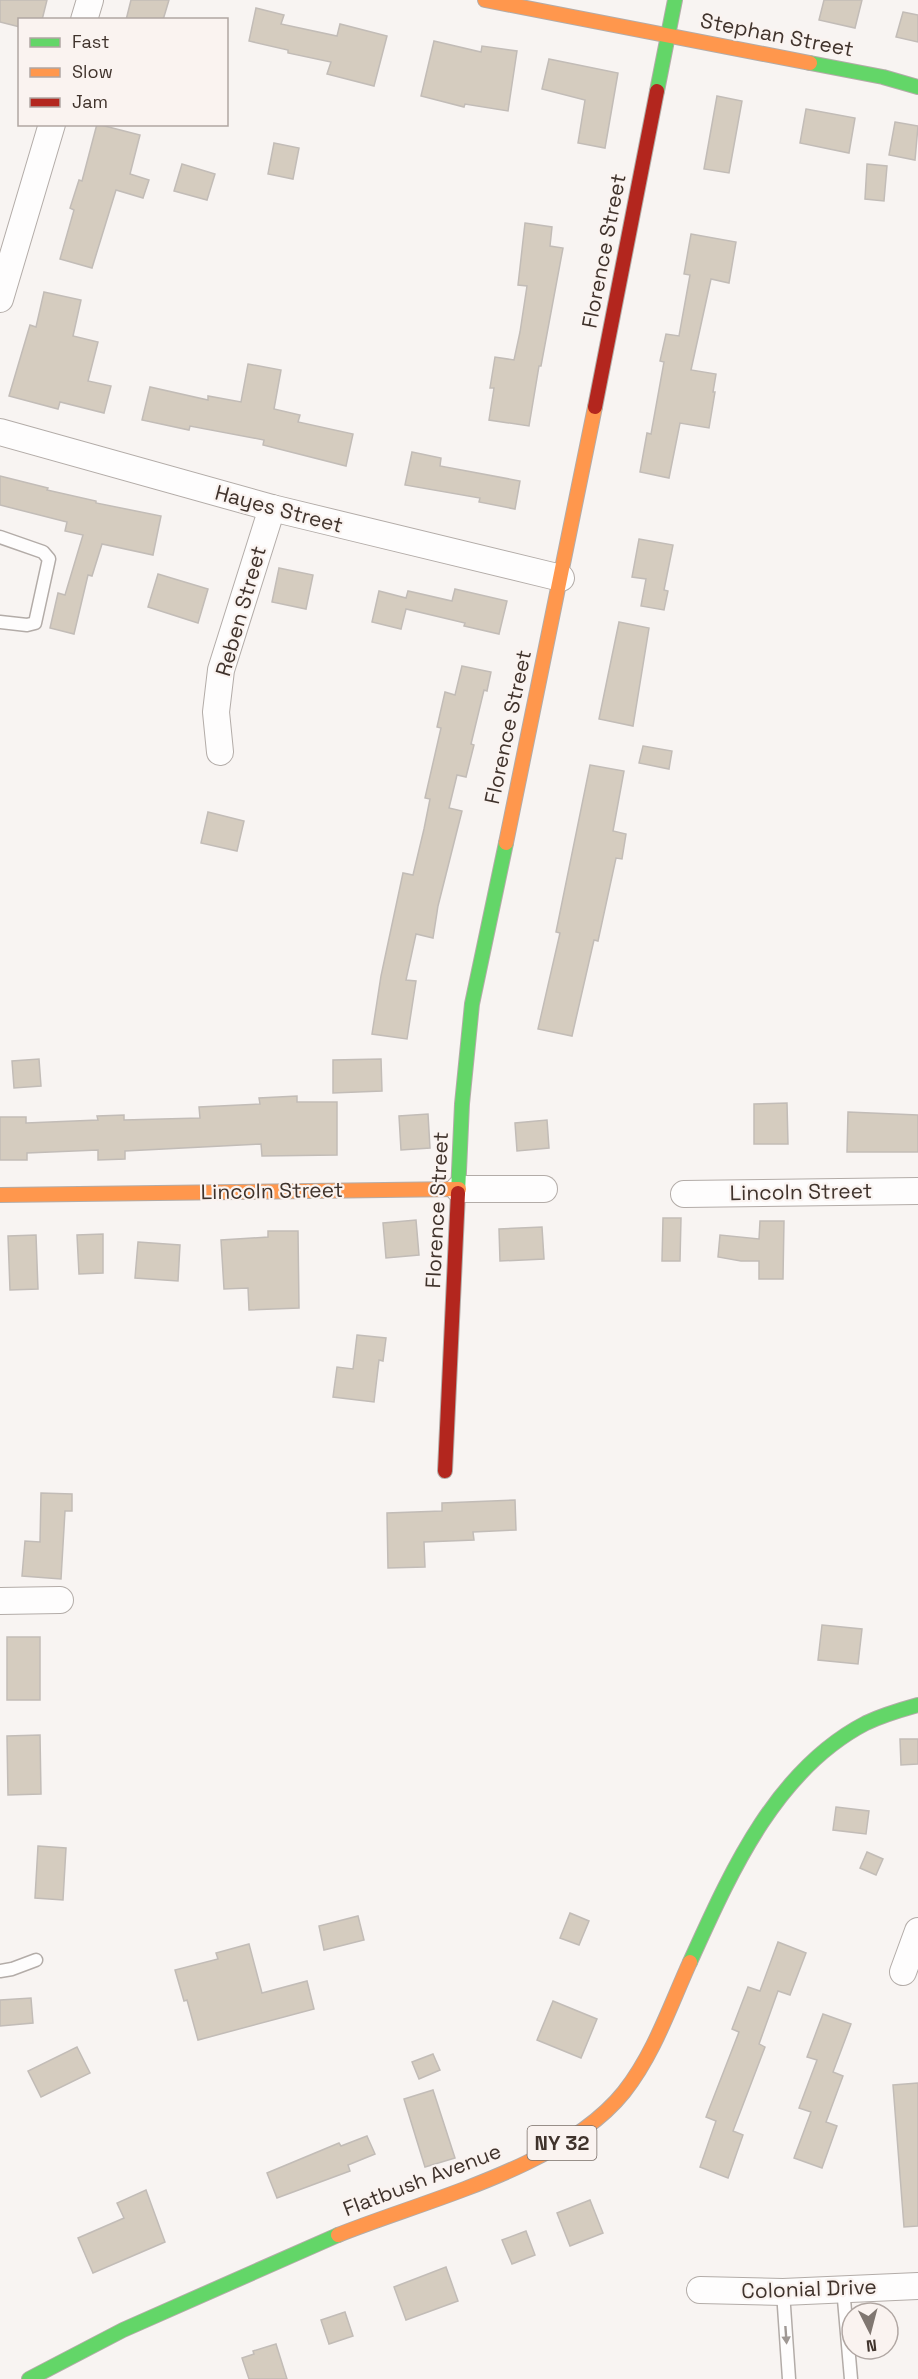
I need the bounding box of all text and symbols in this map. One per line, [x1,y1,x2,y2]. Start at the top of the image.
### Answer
street label: Stephan Street [698,6,856,63]
legend [18,18,228,126]
text: Fast [72,30,109,53]
text: Slow [72,60,113,83]
text: Jam [72,90,108,113]
street label: Florence Street [575,171,632,330]
street label: Hayes Street [212,478,346,539]
street label: Reben Street [209,543,272,679]
street label: Florence Street [478,647,537,806]
street label: Florence Street [419,1131,454,1289]
street label: Lincoln Street [200,1176,344,1205]
street label: Lincoln Street [729,1177,873,1206]
road number: NY 32 [528,2126,596,2160]
street label: Flatbush Avenue [339,2137,505,2222]
street label: Colonial Drive [741,2273,877,2304]
north arrow [840,2301,900,2361]
one-way arrow [781,2326,791,2345]
text: N [865,2334,878,2356]

